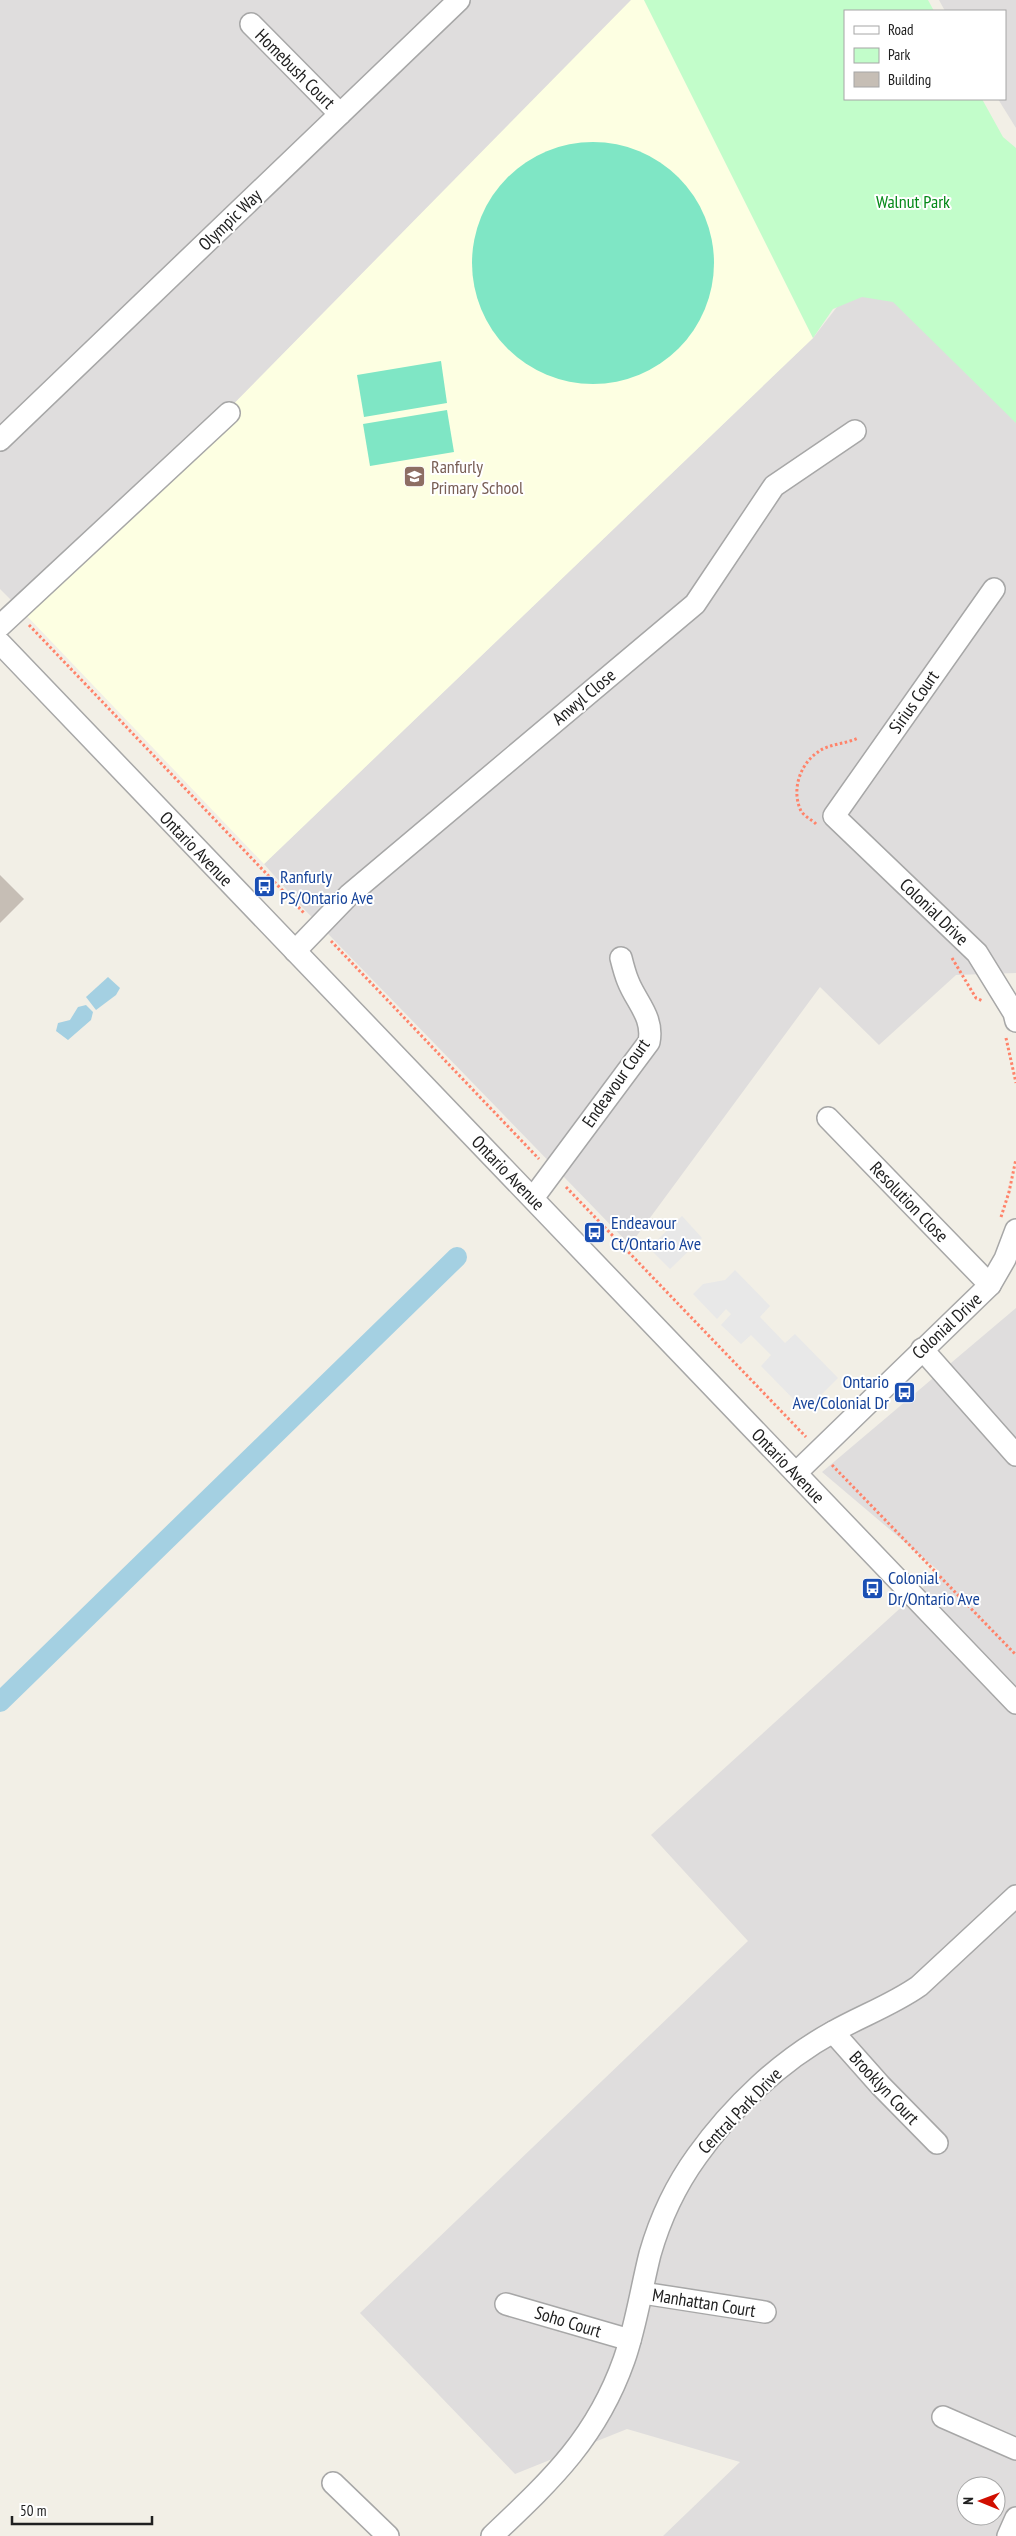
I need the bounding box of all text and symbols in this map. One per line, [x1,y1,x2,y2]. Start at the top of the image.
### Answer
legend [844,10,1006,100]
text: Road [888,20,914,39]
street label: Homebush Court [251,24,340,113]
text: Park [888,45,910,64]
text: Building [888,70,931,89]
street label: Olympic Way [193,184,266,255]
park label: Walnut Park [876,190,950,213]
place label: Ranfurly Primary School [431,455,524,499]
school or university icon: Ranfurly Primary School [403,465,427,489]
street label: Anwyl Close [547,663,620,730]
street label: Sirius Court [884,666,944,738]
street label: Ontario Avenue [155,806,238,891]
place label: Ranfurly PS/Ontario Ave [280,865,373,909]
street label: Colonial Drive [895,873,974,950]
bus stop icon: Ranfurly PS/Ontario Ave [252,875,276,899]
street label: Endeavour Court [577,1034,655,1132]
street label: Ontario Avenue [467,1130,550,1215]
street label: Resolution Close [865,1157,954,1247]
place label: Endeavour Ct/Ontario Ave [611,1211,701,1255]
bus stop icon: Endeavour Ct/Ontario Ave [583,1221,607,1245]
street label: Colonial Drive [907,1287,986,1364]
place label: Ontario Ave/Colonial Dr [792,1370,889,1414]
bus stop icon: Ontario Ave/Colonial Dr [893,1380,917,1404]
street label: Ontario Avenue [747,1423,830,1508]
place label: Colonial Dr/Ontario Ave [888,1566,980,1610]
bus stop icon: Colonial Dr/Ontario Ave [860,1576,884,1600]
street label: Brooklyn Court [844,2046,924,2129]
street label: Central Park Drive [693,2063,786,2159]
street label: Manhattan Court [651,2283,757,2322]
street label: Soho Court [532,2300,604,2343]
north arrow [956,2476,1006,2526]
scale bar [12,2494,152,2526]
text: N [959,2497,977,2505]
text: 50 m [20,2501,46,2520]

